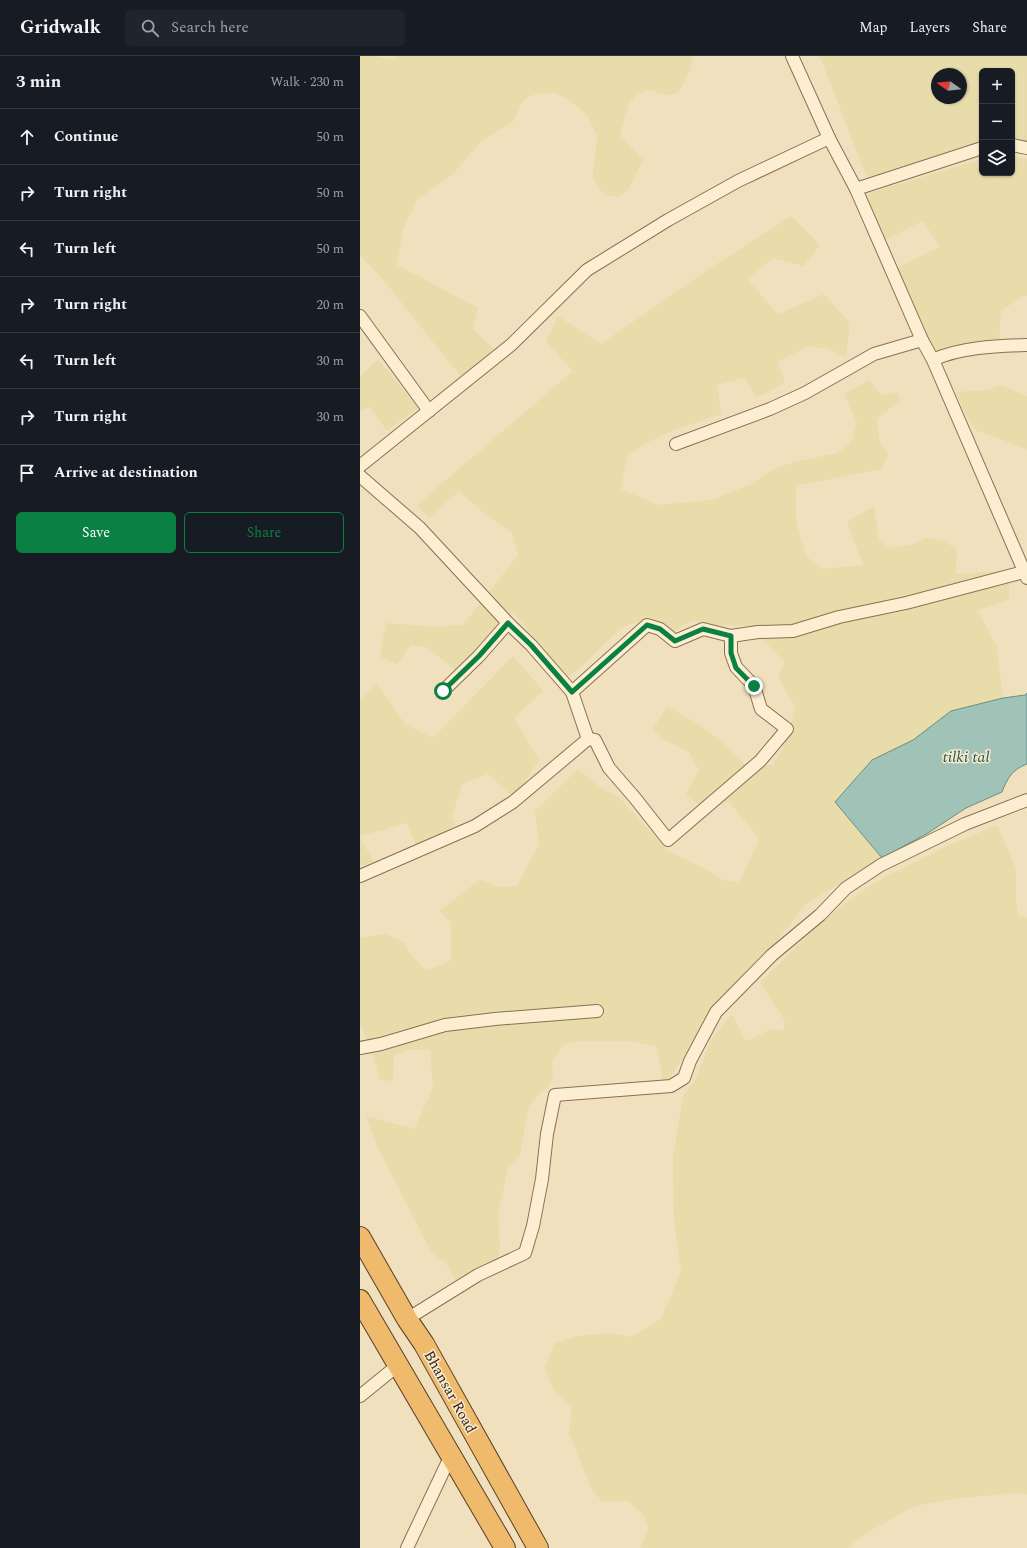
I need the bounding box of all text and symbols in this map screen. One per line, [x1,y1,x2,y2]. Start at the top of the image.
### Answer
search box [125,10,405,46]
text: Gridwalk [20,13,101,42]
text: Search here [171,16,249,39]
icon: search [139,17,161,39]
text: Map [859,17,888,38]
text: Layers [910,17,950,38]
text: Share [972,17,1007,38]
north arrow [931,68,967,104]
map controls [979,68,1015,176]
button: + [979,68,1015,104]
text: 3 min [16,69,61,95]
text: Walk · 230 m [270,72,344,92]
button: − [979,104,1015,140]
text: Continue [54,125,119,148]
icon: ahead [16,126,38,148]
text: 50 m [317,127,344,147]
button: layers [979,140,1015,176]
text: Turn right [54,181,127,204]
icon: right [16,182,38,204]
text: 50 m [317,183,344,203]
text: Turn left [54,237,116,260]
icon: left [16,238,38,260]
text: 50 m [317,239,344,259]
text: Turn right [54,293,127,316]
icon: right [16,294,38,316]
text: 20 m [317,295,344,315]
text: Turn left [54,349,116,372]
icon: left [16,350,38,372]
text: 30 m [317,351,344,371]
text: Turn right [54,405,127,428]
icon: right [16,406,38,428]
text: 30 m [317,407,344,427]
text: Arrive at destination [54,461,198,484]
icon: arrive [16,462,38,484]
button: Save [16,512,176,553]
button: Share [184,512,344,553]
route end [745,677,763,695]
route start [434,682,452,700]
water label: tilki tal [942,745,990,769]
street label: Bhansar Road [418,1346,482,1438]

